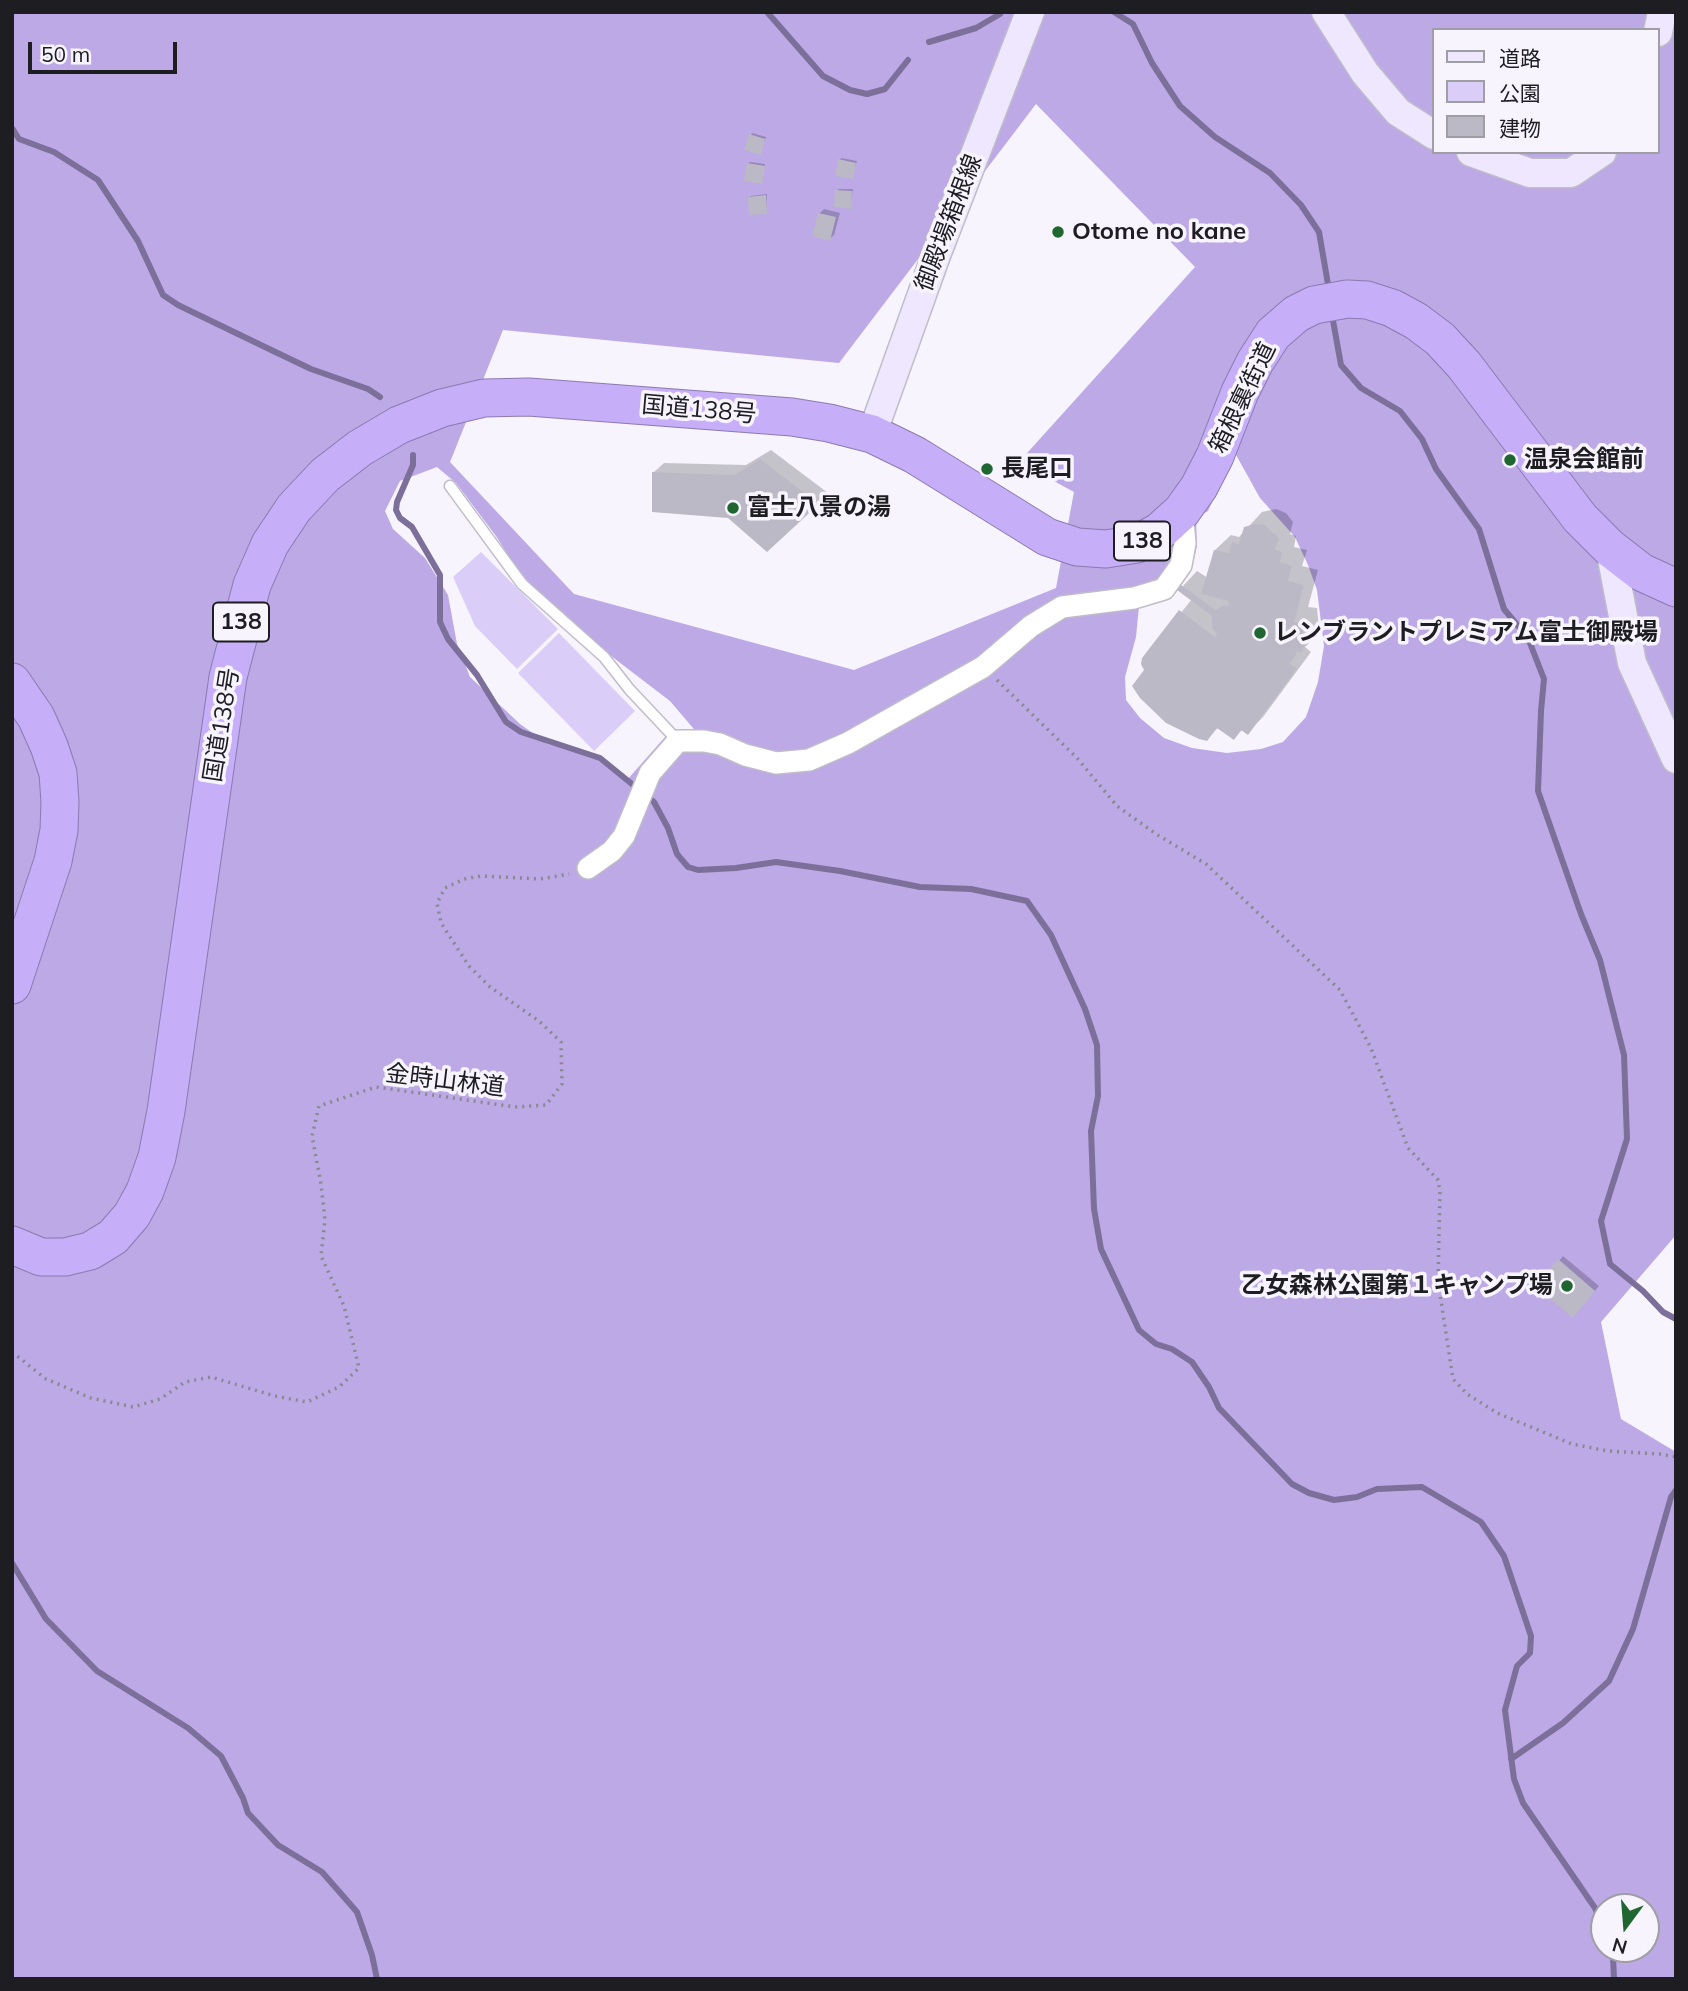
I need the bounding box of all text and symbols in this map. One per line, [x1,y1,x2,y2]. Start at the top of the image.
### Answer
scale bar [32,28,180,72]
legend [1432,28,1660,154]
text: 50 m [41,41,90,67]
text: 道路 [1499,45,1541,71]
text: 公園 [1499,80,1541,106]
text: 建物 [1499,115,1541,141]
street label: 御殿場箱根線 [910,151,988,295]
place label: Otome no kane [1072,218,1246,246]
marker: Otome no kane [1050,224,1066,240]
street label: 箱根裏街道 [1204,338,1282,458]
street label: 国道138号 [640,391,758,429]
place label: 温泉会館前 [1524,446,1644,474]
marker: 温泉会館前 [1502,452,1518,468]
place label: 長尾口 [1001,455,1073,483]
marker: 長尾口 [979,461,995,477]
place label: 富士八景の湯 [747,494,891,522]
marker: 富士八景の湯 [725,500,741,516]
road number: 138 [1114,522,1170,561]
road number: 138 [213,602,269,642]
place label: レンブラントプレミアム富士御殿場 [1274,619,1658,647]
marker: レンブラントプレミアム富士御殿場 [1252,625,1268,641]
street label: 国道138号 [199,666,245,784]
street label: 金時山林道 [384,1059,506,1103]
place label: 乙女森林公園第１キャンプ場 [1241,1272,1553,1300]
marker: 乙女森林公園第１キャンプ場 [1559,1278,1575,1294]
north arrow [1590,1893,1660,1963]
text: N [1610,1933,1630,1960]

